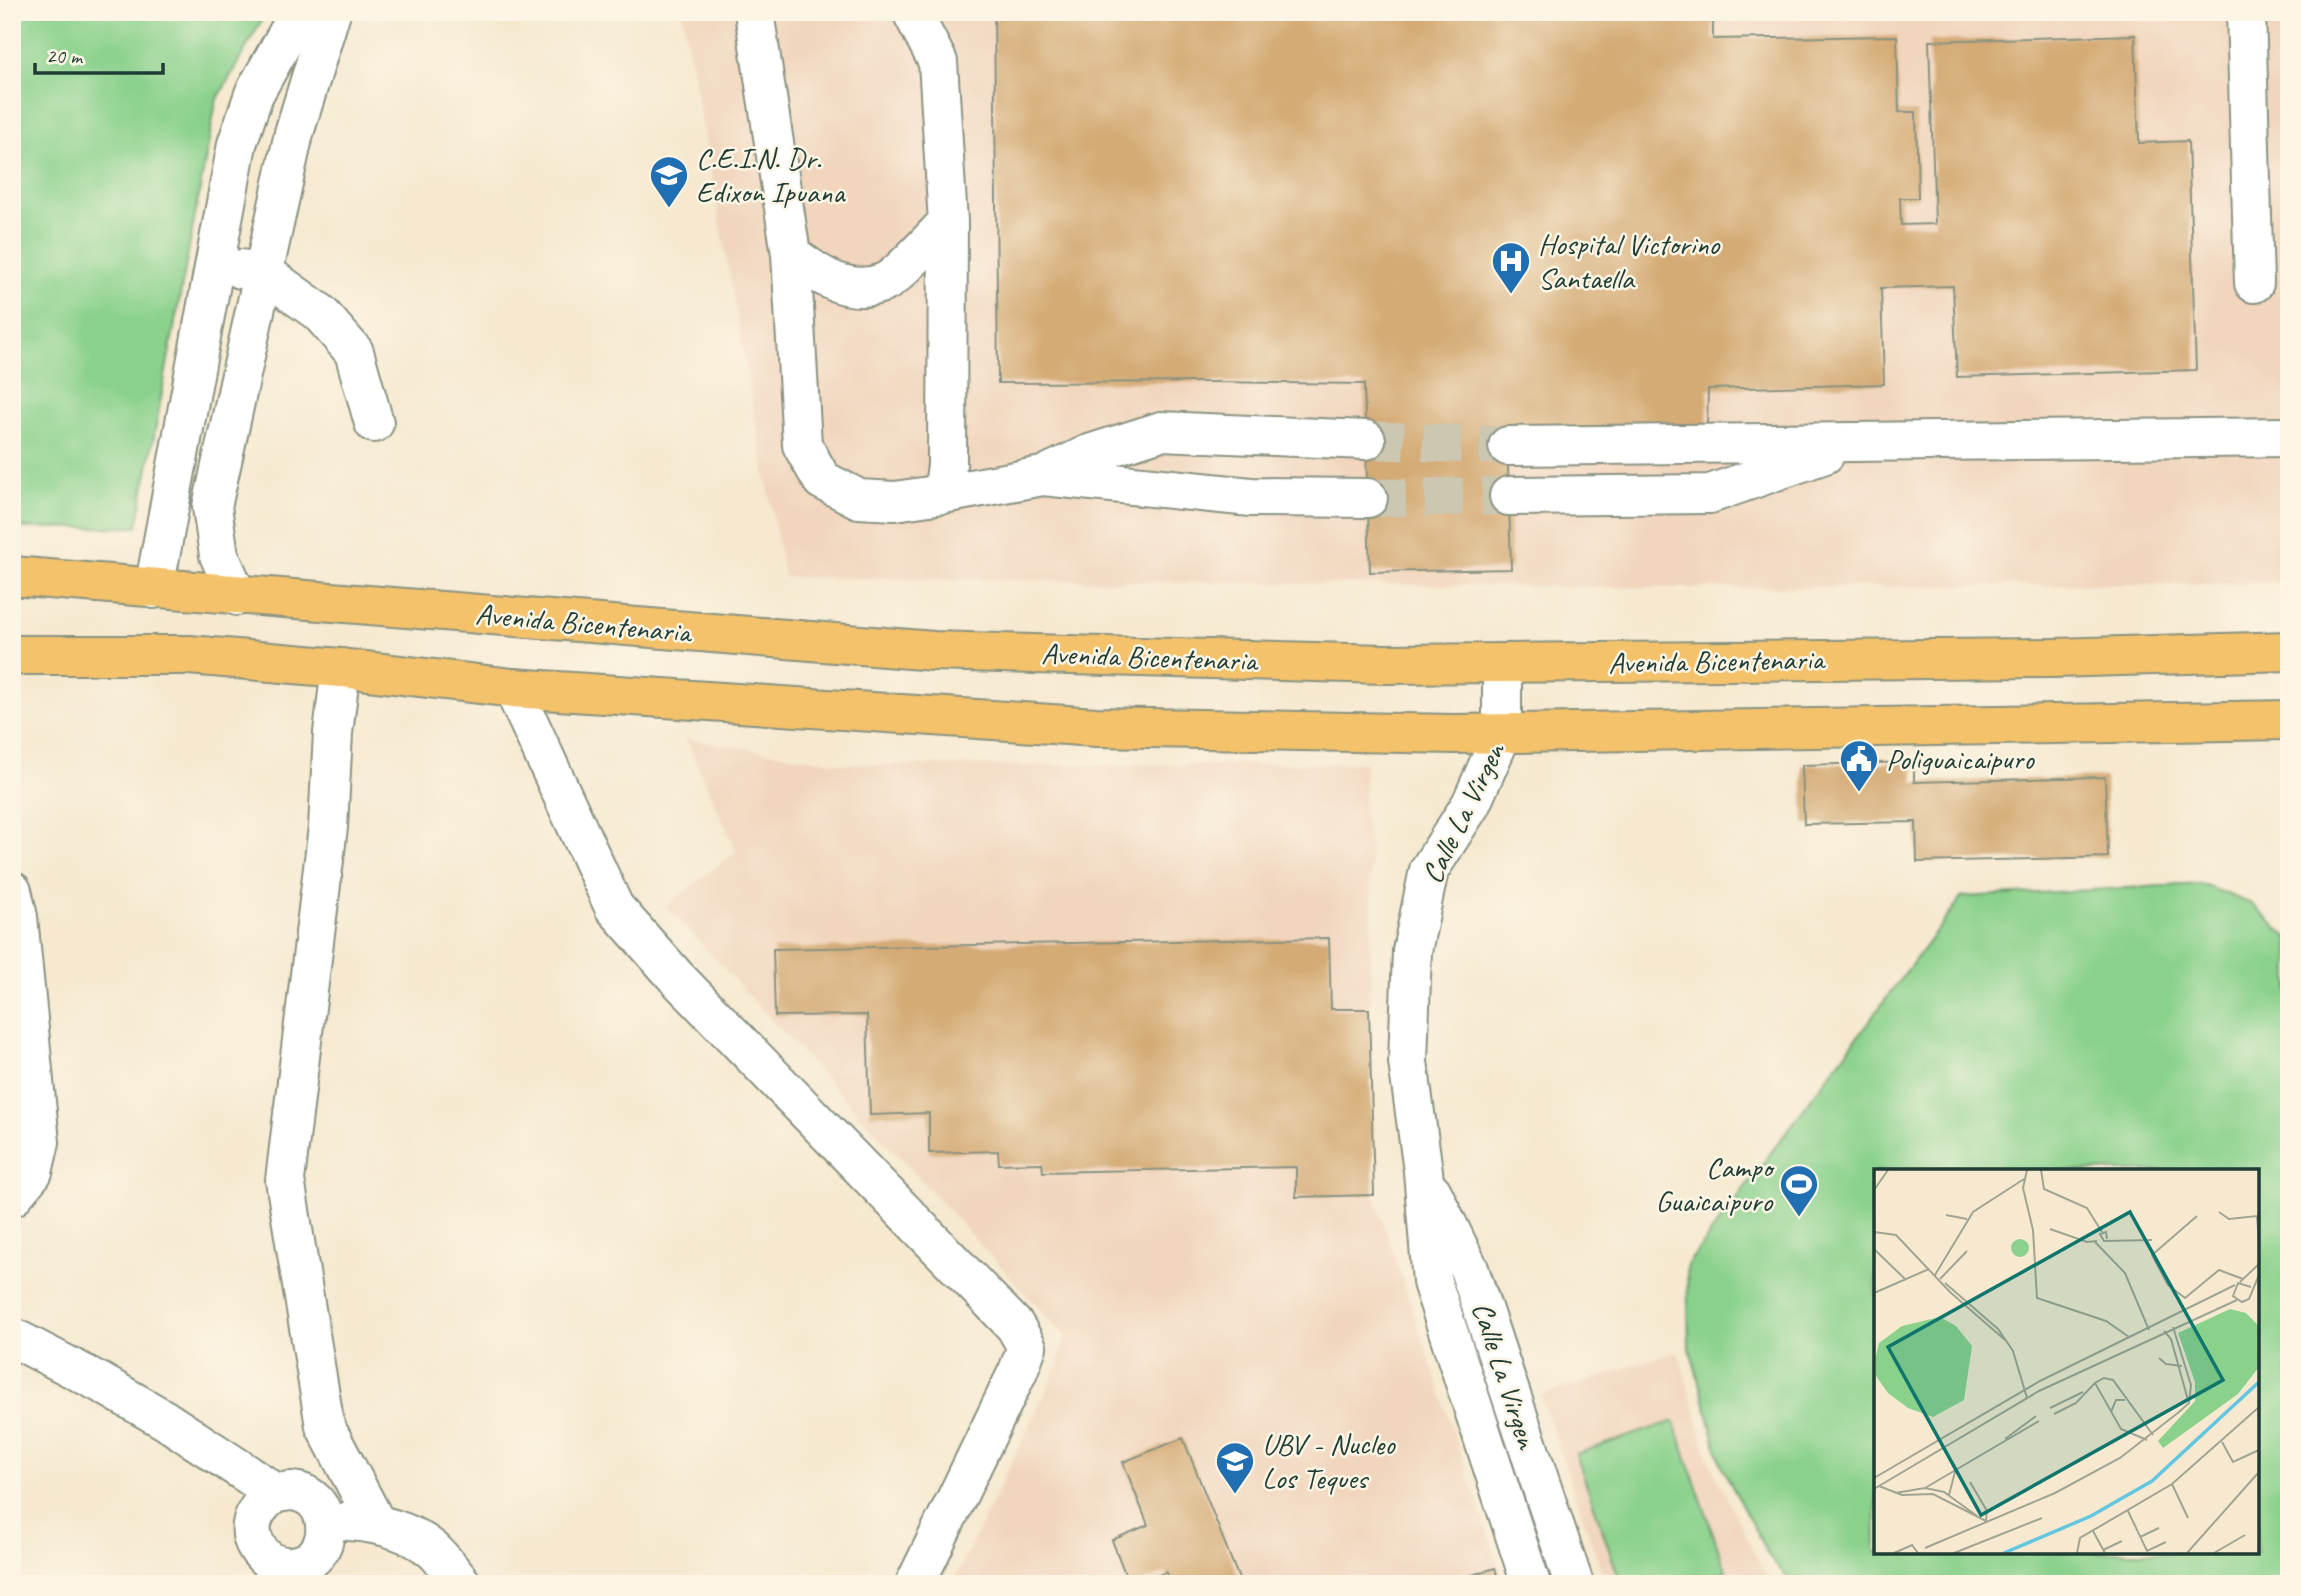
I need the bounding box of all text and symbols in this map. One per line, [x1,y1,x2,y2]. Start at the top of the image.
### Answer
scale bar [35,32,163,76]
text: 20 m [46,43,84,69]
place label: C.E.I.N. Dr. Edixon Ipuana [696,139,846,211]
school or university icon: C.E.I.N. Dr. Edixon Ipuana [648,154,690,209]
place label: Hospital Victorino Santaella [1538,225,1720,297]
hospital icon: Hospital Victorino Santaella [1490,240,1532,295]
street label: Avenida Bicentenaria [474,595,695,652]
street label: Avenida Bicentenaria [1041,634,1260,680]
street label: Avenida Bicentenaria [1608,640,1827,682]
street label: Calle La Virgen [1413,735,1514,890]
public building icon: Poliguaicaipuro [1838,738,1880,793]
place label: Poliguaicaipuro [1886,740,2035,778]
place label: Campo Guaicaipuro [1655,1148,1775,1220]
sports icon: Campo Guaicaipuro [1778,1163,1820,1218]
inset map [1874,1169,2259,1554]
street label: Calle La Virgen [1463,1297,1547,1454]
place label: UBV - Nucleo Los Teques [1262,1425,1396,1497]
school or university icon: UBV - Nucleo Los Teques [1214,1440,1256,1495]

